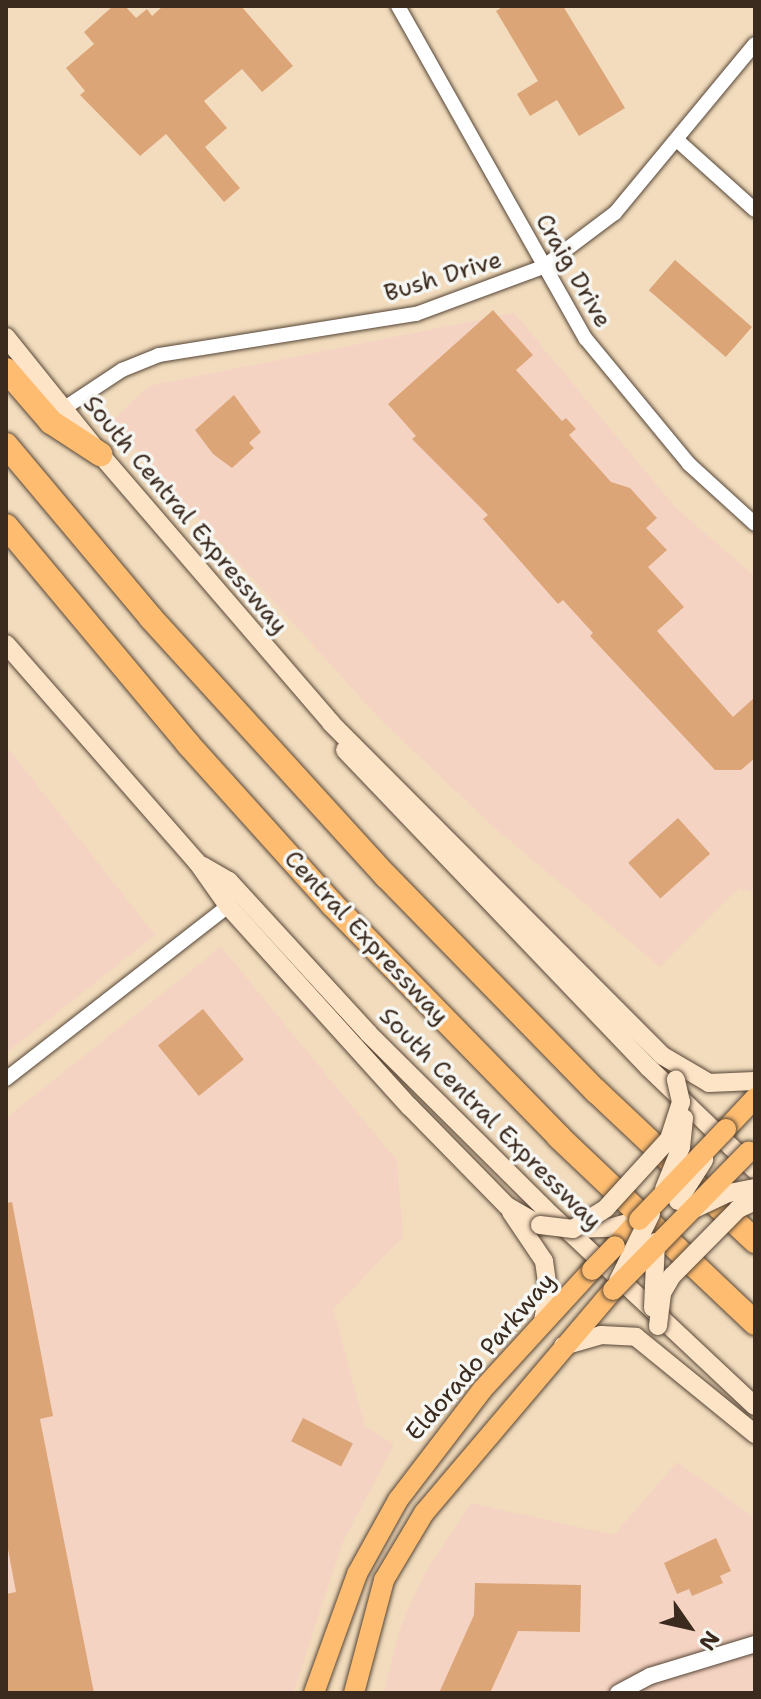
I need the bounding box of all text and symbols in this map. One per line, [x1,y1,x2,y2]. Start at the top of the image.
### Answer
street label: Craig Drive [529,209,617,333]
street label: Bush Drive [381,246,505,308]
street label: South Central Expressway [77,390,293,640]
street label: Central Expressway [278,845,454,1031]
street label: South Central Expressway [373,1002,607,1236]
street label: Eldorado Parkway [400,1267,562,1447]
north arrow [649,1587,729,1667]
text: N [692,1625,726,1656]

